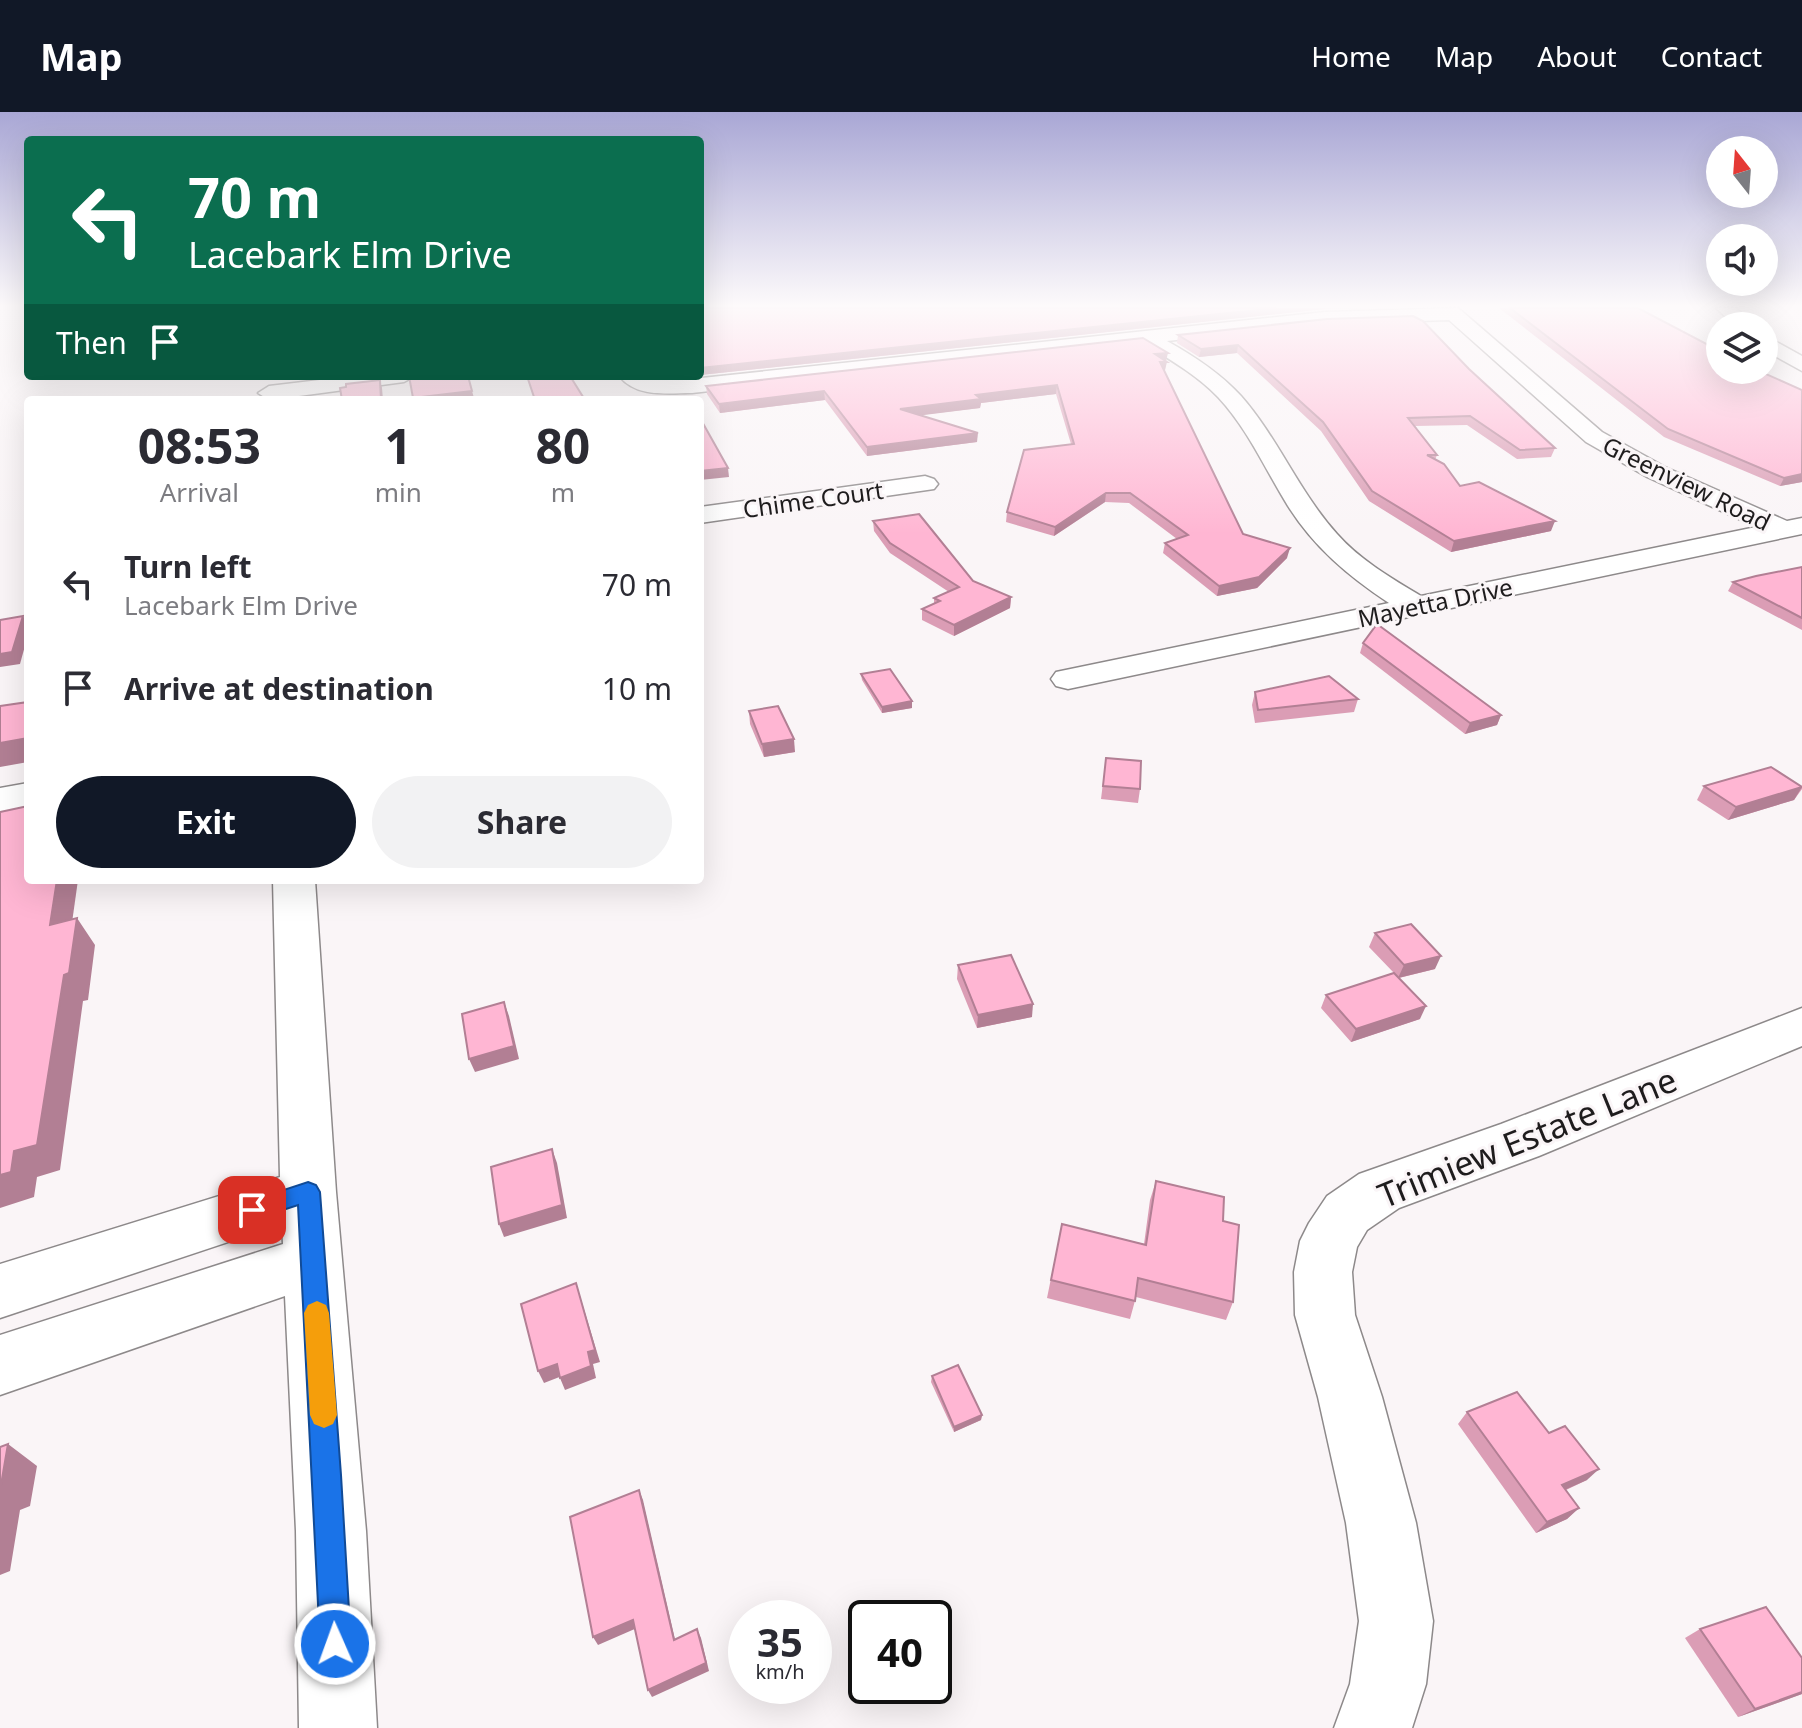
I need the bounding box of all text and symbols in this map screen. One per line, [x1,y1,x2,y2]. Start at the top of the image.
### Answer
text: Map [40,30,123,82]
text: Home [1311,37,1391,75]
text: Map [1435,37,1493,75]
text: About [1537,37,1617,75]
text: Contact [1661,37,1762,75]
north arrow [1706,136,1778,208]
map controls [1706,136,1778,384]
text: 70 m [188,158,321,234]
icon: left [56,168,160,272]
button: sound [1706,224,1778,296]
text: Lacebark Elm Drive [188,230,512,279]
button: layers [1706,312,1778,384]
icon: arrive [143,320,187,364]
text: Then [56,322,127,363]
text: 08:53 [138,413,261,478]
text: 1 [384,413,412,478]
text: 80 [535,413,590,478]
street label: Greenview Road [1598,428,1776,538]
street label: Chime Court [741,473,886,525]
text: Arrival [160,474,239,510]
text: min [375,474,422,510]
text: m [551,474,575,510]
text: Turn left [124,546,252,587]
icon: left [56,562,100,606]
text: 70 m [602,564,672,605]
street label: Mayetta Drive [1355,569,1515,635]
text: Lacebark Elm Drive [124,587,358,623]
icon: arrive [56,666,100,710]
text: Arrive at destination [124,668,434,709]
text: 10 m [602,668,672,709]
button: Exit [56,776,356,868]
button: Share [372,776,672,868]
street label: Trimiew Estate Lane [1371,1056,1683,1218]
pin [218,1176,286,1244]
icon: arrive [230,1188,274,1232]
speed limit sign: 40 [848,1600,952,1704]
position arrow [293,1602,377,1686]
text: 35 [757,1614,803,1669]
text: km/h [755,1658,805,1685]

